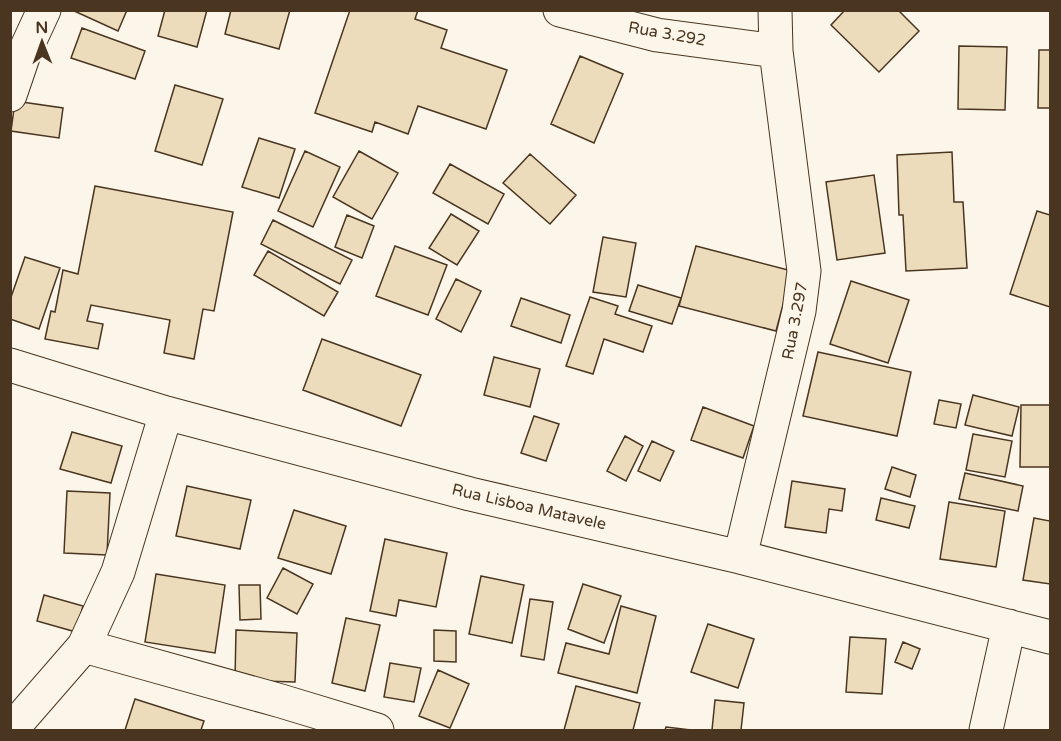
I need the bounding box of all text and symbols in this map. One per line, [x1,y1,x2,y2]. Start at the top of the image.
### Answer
north arrow [12,12,72,72]
street label: Rua 3.292 [627,17,707,51]
text: N [35,18,48,38]
street label: Rua 3.297 [778,280,812,362]
street label: Rua Lisboa Matavele [450,480,608,534]

